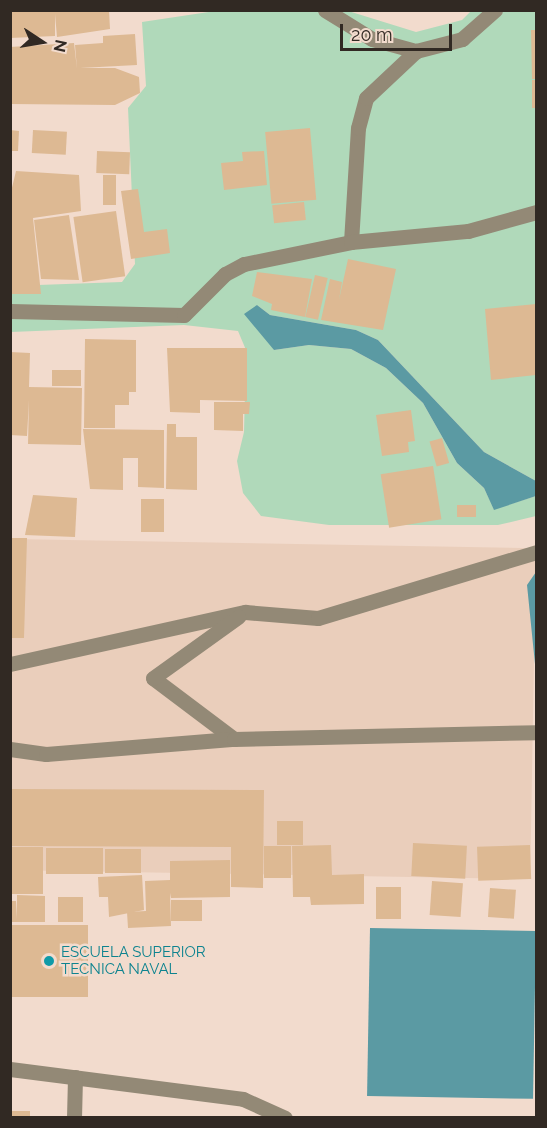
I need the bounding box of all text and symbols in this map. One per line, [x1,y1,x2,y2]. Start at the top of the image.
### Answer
north arrow [12,12,72,72]
scale bar [343,12,456,50]
text: 20 m [351,24,393,45]
text: N [50,38,71,54]
place label: ESCUELA SUPERIOR TECNICA NAVAL [61,943,206,978]
marker: ESCUELA SUPERIOR TECNICA NAVAL [42,954,56,968]

